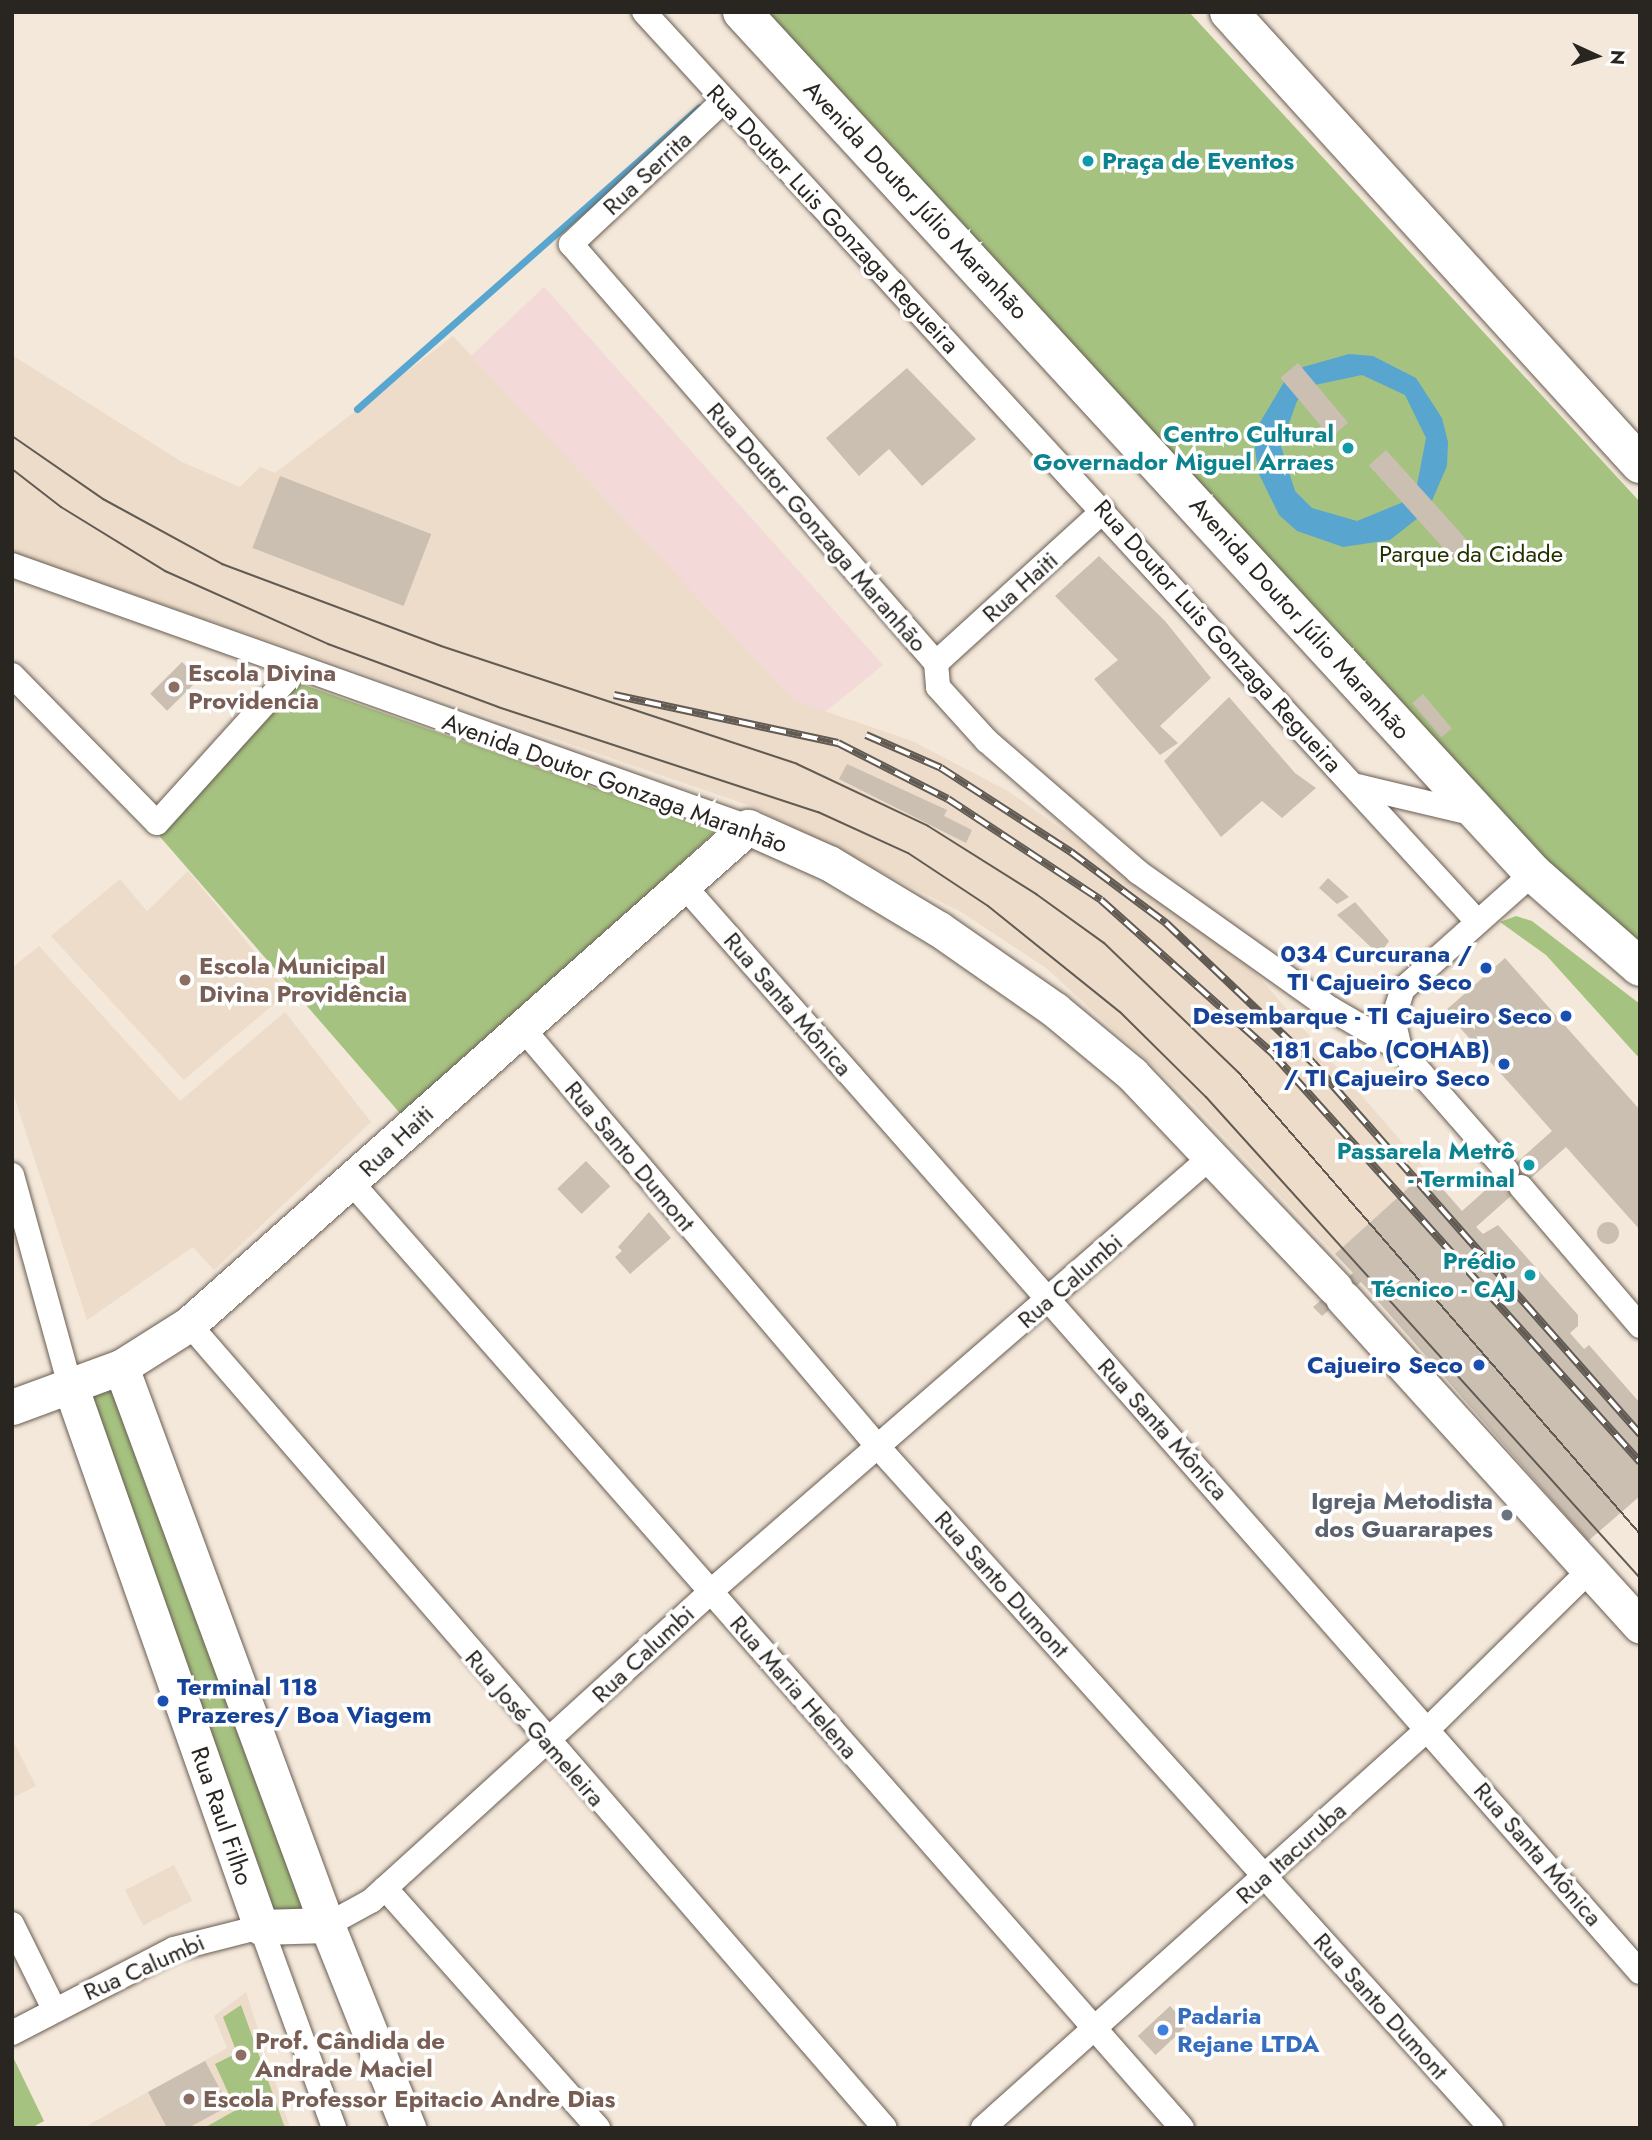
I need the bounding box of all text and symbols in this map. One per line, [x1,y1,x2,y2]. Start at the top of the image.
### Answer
north arrow [1561,21,1631,91]
text: N [1603,49,1631,66]
street label: Avenida Doutor Júlio Maranhão [798,75,1034,325]
street label: Rua Doutor Luis Gonzaga Regueira [701,79,965,359]
street label: Rua Serrita [597,125,697,221]
place label: Praça de Eventos [1102,147,1294,175]
marker: Praça de Eventos [1080,153,1096,169]
street label: Rua Doutor Gonzaga Maranhão [701,396,933,658]
place label: Centro Cultural Governador Miguel Arraes [1033,420,1334,476]
marker: Centro Cultural Governador Miguel Arraes [1340,440,1356,456]
street label: Avenida Doutor Júlio Maranhão [1184,491,1416,745]
street label: Rua Doutor Luis Gonzaga Regueira [1088,494,1348,778]
park label: Parque da Cidade [1379,540,1563,568]
street label: Rua Haiti [976,546,1064,628]
place label: Escola Divina Providencia [188,659,336,715]
marker: Escola Divina Providencia [166,679,182,695]
street label: Avenida Doutor Gonzaga Maranhão [439,707,791,859]
street label: Rua Santa Mônica [718,926,858,1082]
place label: 034 Curcurana / TI Cajueiro Seco [1280,940,1472,996]
place label: Escola Municipal Divina Providência [199,952,407,1008]
marker: 034 Curcurana / TI Cajueiro Seco [1478,960,1494,976]
marker: Escola Municipal Divina Providência [177,972,193,988]
place label: Desembarque - TI Cajueiro Seco [1193,1002,1552,1030]
marker: Desembarque - TI Cajueiro Seco [1558,1008,1574,1024]
place label: 181 Cabo (COHAB) / TI Cajueiro Seco [1272,1036,1490,1092]
marker: 181 Cabo (COHAB) / TI Cajueiro Seco [1496,1056,1512,1072]
street label: Rua Santo Dumont [559,1075,701,1237]
street label: Rua Haiti [353,1099,439,1183]
place label: Passarela Metrô - Terminal [1337,1137,1515,1193]
marker: Passarela Metrô - Terminal [1521,1157,1537,1173]
street label: Rua Calumbi [1012,1228,1128,1334]
place label: Prédio Técnico - CAJ [1371,1247,1516,1303]
marker: Prédio Técnico - CAJ [1522,1267,1538,1283]
place label: Cajueiro Seco [1307,1351,1463,1379]
street label: Rua Santa Mônica [1092,1352,1234,1506]
marker: Cajueiro Seco [1469,1355,1489,1375]
place label: Igreja Metodista dos Guararapes [1311,1487,1493,1543]
street label: Rua Santo Dumont [929,1505,1075,1663]
marker: Igreja Metodista dos Guararapes [1499,1507,1515,1523]
street label: Rua Calumbi [586,1599,700,1709]
street label: Rua Maria Helena [724,1609,864,1765]
street label: Rua José Gameleira [459,1644,611,1812]
place label: Terminal 118 Prazeres/ Boa Viagem [177,1673,432,1729]
marker: Terminal 118 Prazeres/ Boa Viagem [155,1693,171,1709]
street label: Rua Raul Filho [185,1743,259,1889]
street label: Rua Santa Mônica [1468,1776,1608,1932]
street label: Rua Itacuruba [1230,1796,1352,1910]
street label: Rua Santo Dumont [1308,1927,1454,2085]
street label: Rua Calumbi [79,1928,209,2006]
place label: Padaria Rejane LTDA [1177,2002,1319,2058]
marker: Padaria Rejane LTDA [1155,2022,1171,2038]
place label: Prof. Cândida de Andrade Maciel [255,2027,445,2083]
marker: Prof. Cândida de Andrade Maciel [233,2047,249,2063]
place label: Escola Professor Epitacio Andre Dias [203,2085,615,2113]
marker: Escola Professor Epitacio Andre Dias [181,2091,197,2107]

